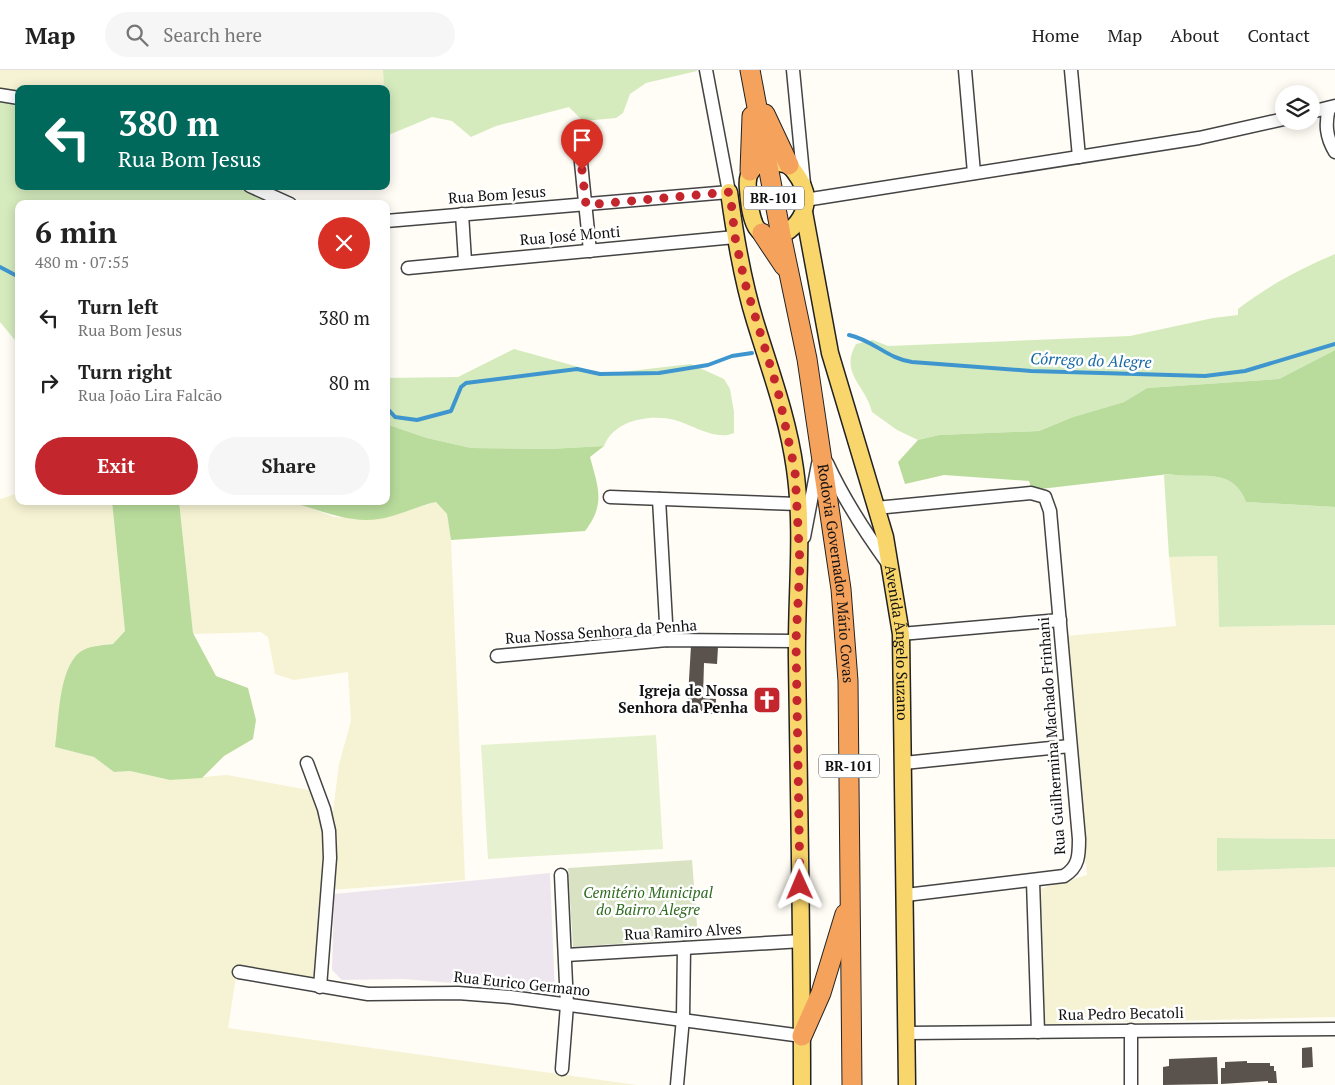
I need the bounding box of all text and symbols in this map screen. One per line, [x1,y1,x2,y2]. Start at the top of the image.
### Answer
search box [105,12,455,57]
text: Map [25,19,75,51]
icon: search [123,21,151,49]
text: Search here [163,22,262,47]
text: Home [1032,23,1079,47]
text: Map [1107,23,1142,47]
text: About [1170,23,1219,47]
text: Contact [1247,23,1310,47]
map controls [1275,85,1320,130]
button: layers [1275,85,1320,130]
text: 380 m [118,100,219,146]
icon: left [35,105,100,170]
pin [561,119,603,170]
icon: arrive [568,126,596,154]
text: Rua Bom Jesus [118,144,261,173]
street label: Rua Bom Jesus [447,181,546,207]
road number: BR-101 [744,186,804,210]
text: 6 min [35,212,117,252]
button: close [318,217,370,269]
street label: Rua José Monti [519,221,621,249]
text: 480 m · 07:55 [35,251,129,273]
text: Turn left [78,294,159,319]
icon: left [35,304,63,332]
text: 380 m [319,305,370,330]
text: Rua Bom Jesus [78,319,182,341]
water label: Córrego do Alegre [1030,347,1152,373]
text: Turn right [78,359,172,384]
icon: right [35,369,63,397]
text: 80 m [329,370,370,395]
text: Rua João Lira Falcão [78,384,222,406]
button: Exit [35,437,198,495]
button: Share [208,437,370,495]
street label: Rodovia Governador Mário Covas [814,462,859,684]
street label: Avenida Ângelo Suzano [881,563,913,721]
street label: Rua Nossa Senhora da Penha [504,614,698,648]
street label: Rua Guilhermina Machado Frinhani [1033,616,1069,856]
place label: Igreja de Nossa Senhora da Penha [618,680,749,717]
church icon: Igreja de Nossa Senhora da Penha [752,685,782,715]
road number: BR-101 [819,754,879,778]
position arrow [773,858,825,910]
park label: Cemitério Municipal do Bairro Alegre [583,882,714,919]
street label: Rua Ramiro Alves [624,918,742,944]
street label: Rua Eurico Germano [453,966,591,1000]
street label: Rua Pedro Becatoli [1058,1002,1184,1024]

